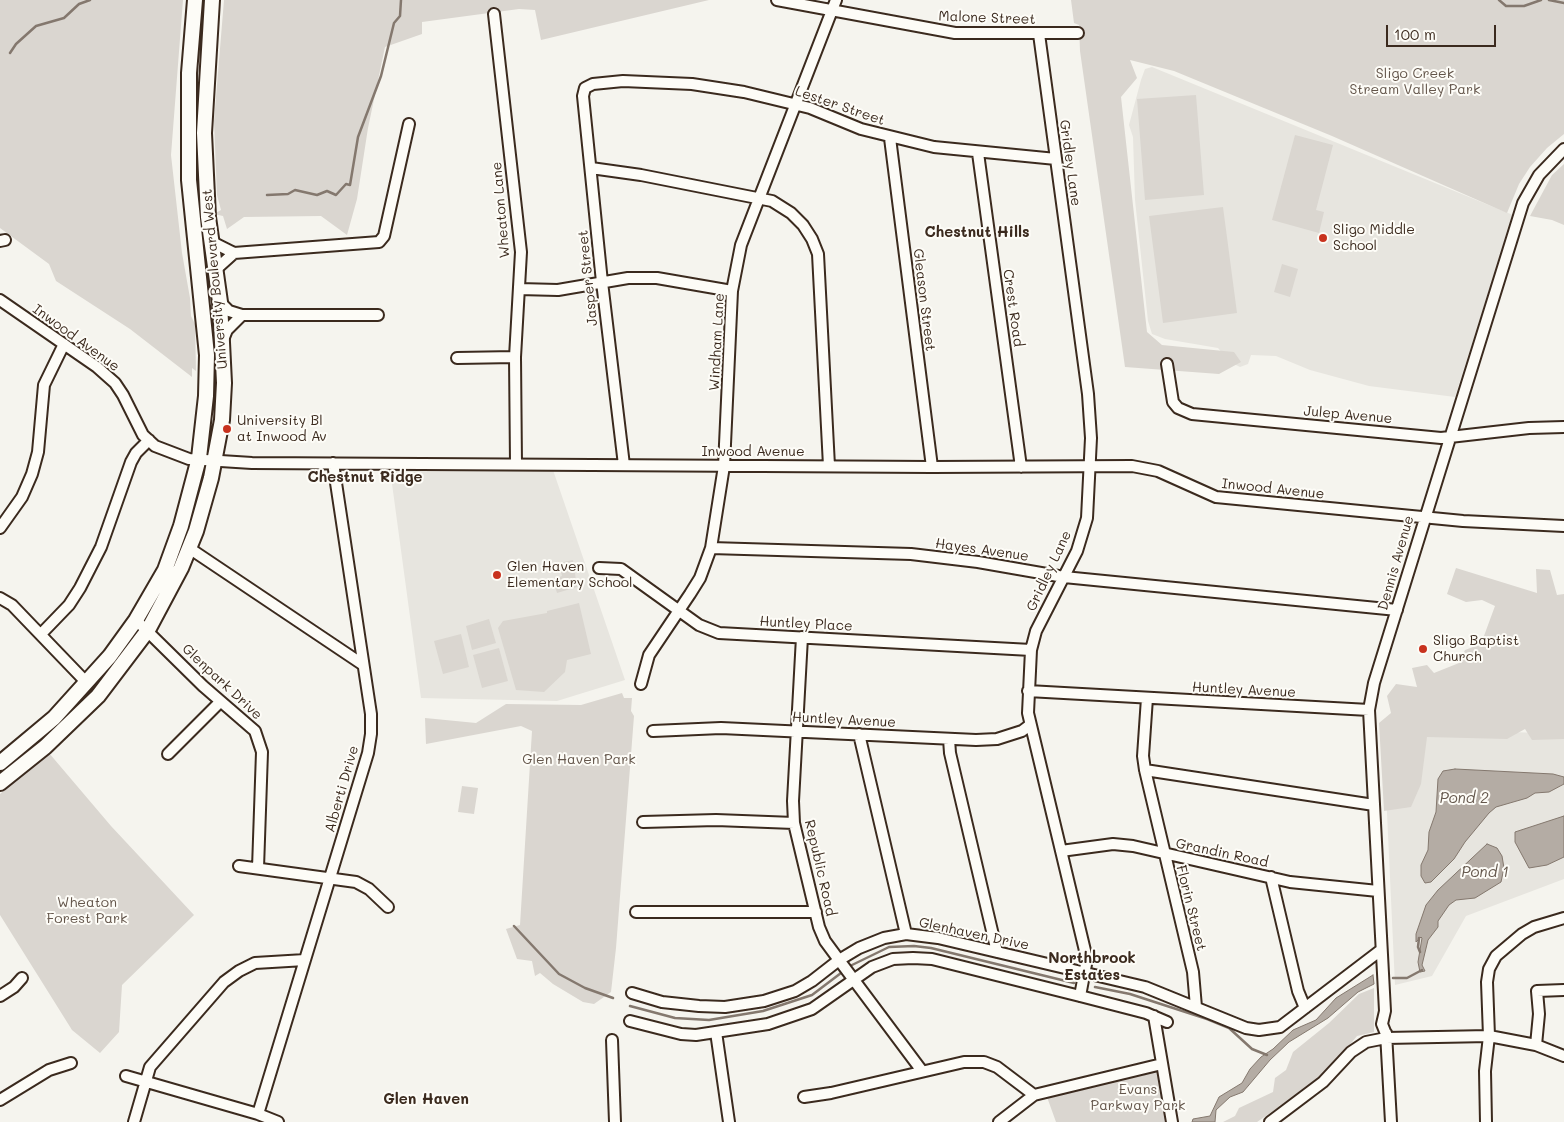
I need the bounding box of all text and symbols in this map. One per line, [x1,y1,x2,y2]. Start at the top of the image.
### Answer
street label: Malone Street [938,8,1036,28]
scale bar [1389,15,1499,47]
text: 100 m [1394,24,1436,44]
park label: Sligo Creek Stream Valley Park [1349,66,1481,98]
street label: Lester Street [793,83,887,129]
street label: Gridley Lane [1056,119,1084,207]
street label: Wheaton Lane [488,161,514,259]
street label: University Boulevard West [199,188,231,370]
place label: Sligo Middle School [1333,222,1415,254]
district label: Chestnut Hills [924,223,1030,241]
street label: Jasper Street [575,229,601,327]
marker: Sligo Middle School [1317,232,1329,244]
street label: Gleason Street [909,248,939,352]
street label: Crest Road [999,268,1027,348]
street label: Windham Lane [706,293,728,391]
street label: Inwood Avenue [29,301,123,375]
street label: Julep Avenue [1303,403,1393,427]
place label: University Bl at Inwood Av [237,413,327,446]
marker: University Bl at Inwood Av [221,423,233,435]
street label: Inwood Avenue [701,444,805,460]
district label: Chestnut Ridge [307,468,423,486]
street label: Inwood Avenue [1221,475,1325,503]
street label: Dennis Avenue [1374,514,1418,612]
street label: Gridley Lane [1023,528,1075,614]
street label: Hayes Avenue [934,535,1030,565]
place label: Glen Haven Elementary School [507,559,633,592]
marker: Glen Haven Elementary School [491,569,503,581]
street label: Huntley Place [759,613,853,635]
place label: Sligo Baptist Church [1433,633,1519,666]
street label: Glenpark Drive [178,641,266,723]
marker: Sligo Baptist Church [1417,643,1429,655]
street label: Huntley Avenue [1192,679,1296,701]
street label: Huntley Avenue [792,709,896,731]
street label: Alberti Drive [322,744,362,834]
park label: Glen Haven Park [522,752,636,768]
water label: Pond 2 [1439,789,1489,807]
street label: Republic Road [801,818,839,918]
street label: Grandin Road [1174,835,1270,871]
street label: Florin Street [1172,863,1210,953]
water label: Pond 1 [1461,863,1509,881]
park label: Wheaton Forest Park [46,895,128,928]
street label: Glenhaven Drive [917,914,1031,954]
district label: Northbrook Estates [1048,949,1136,984]
park label: Evans Parkway Park [1091,1082,1185,1114]
district label: Glen Haven [383,1090,469,1108]

